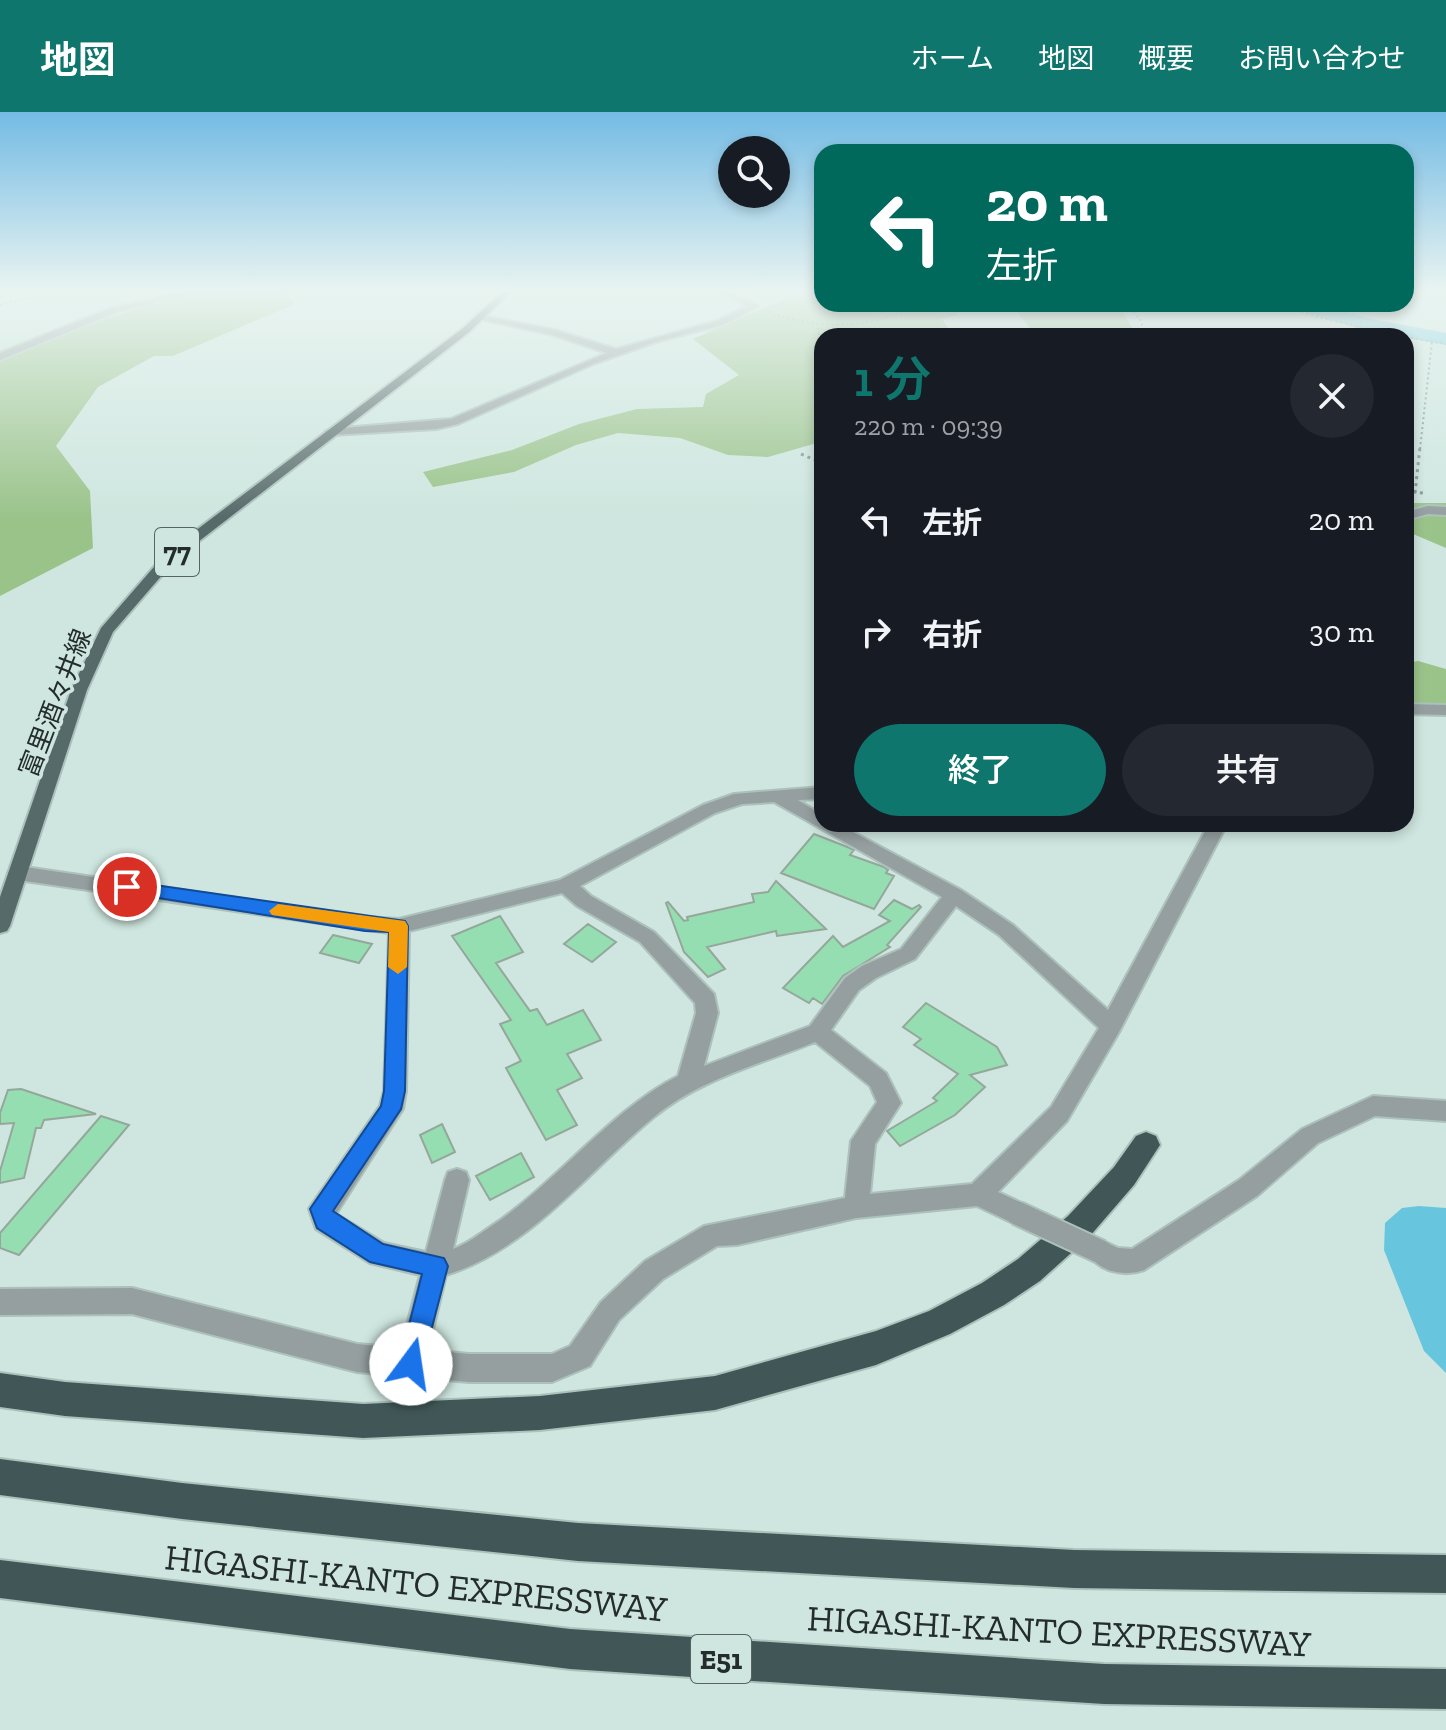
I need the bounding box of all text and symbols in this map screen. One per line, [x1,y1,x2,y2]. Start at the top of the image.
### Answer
text: 地図 [40,37,116,83]
text: ホーム [911,42,994,75]
text: 地図 [1038,42,1094,75]
text: 概要 [1138,42,1194,75]
text: お問い合わせ [1238,42,1406,75]
map controls [718,136,790,208]
button: search [718,136,790,208]
text: 20 m [986,168,1108,235]
icon: left [854,176,958,280]
text: 左折 [986,244,1058,287]
text: 1 分 [854,351,931,408]
button: close [1290,354,1374,438]
text: 220 m · 09:39 [854,410,1003,442]
icon: left [854,498,898,542]
text: 20 m [1309,502,1374,538]
text: 左折 [922,505,982,541]
road number: 77 [155,528,199,576]
icon: right [854,610,898,654]
text: 30 m [1309,614,1374,650]
text: 右折 [922,617,982,653]
street label: 富里酒々井線 [12,624,98,782]
button: 終了 [854,724,1106,816]
button: 共有 [1122,724,1374,816]
pin [93,853,161,921]
icon: arrive [105,865,149,909]
position arrow [369,1322,453,1406]
street label: HIGASHI-KANTO EXPRESSWAY [163,1535,669,1631]
street label: HIGASHI-KANTO EXPRESSWAY [806,1596,1312,1666]
road number: E51 [691,1635,751,1683]

